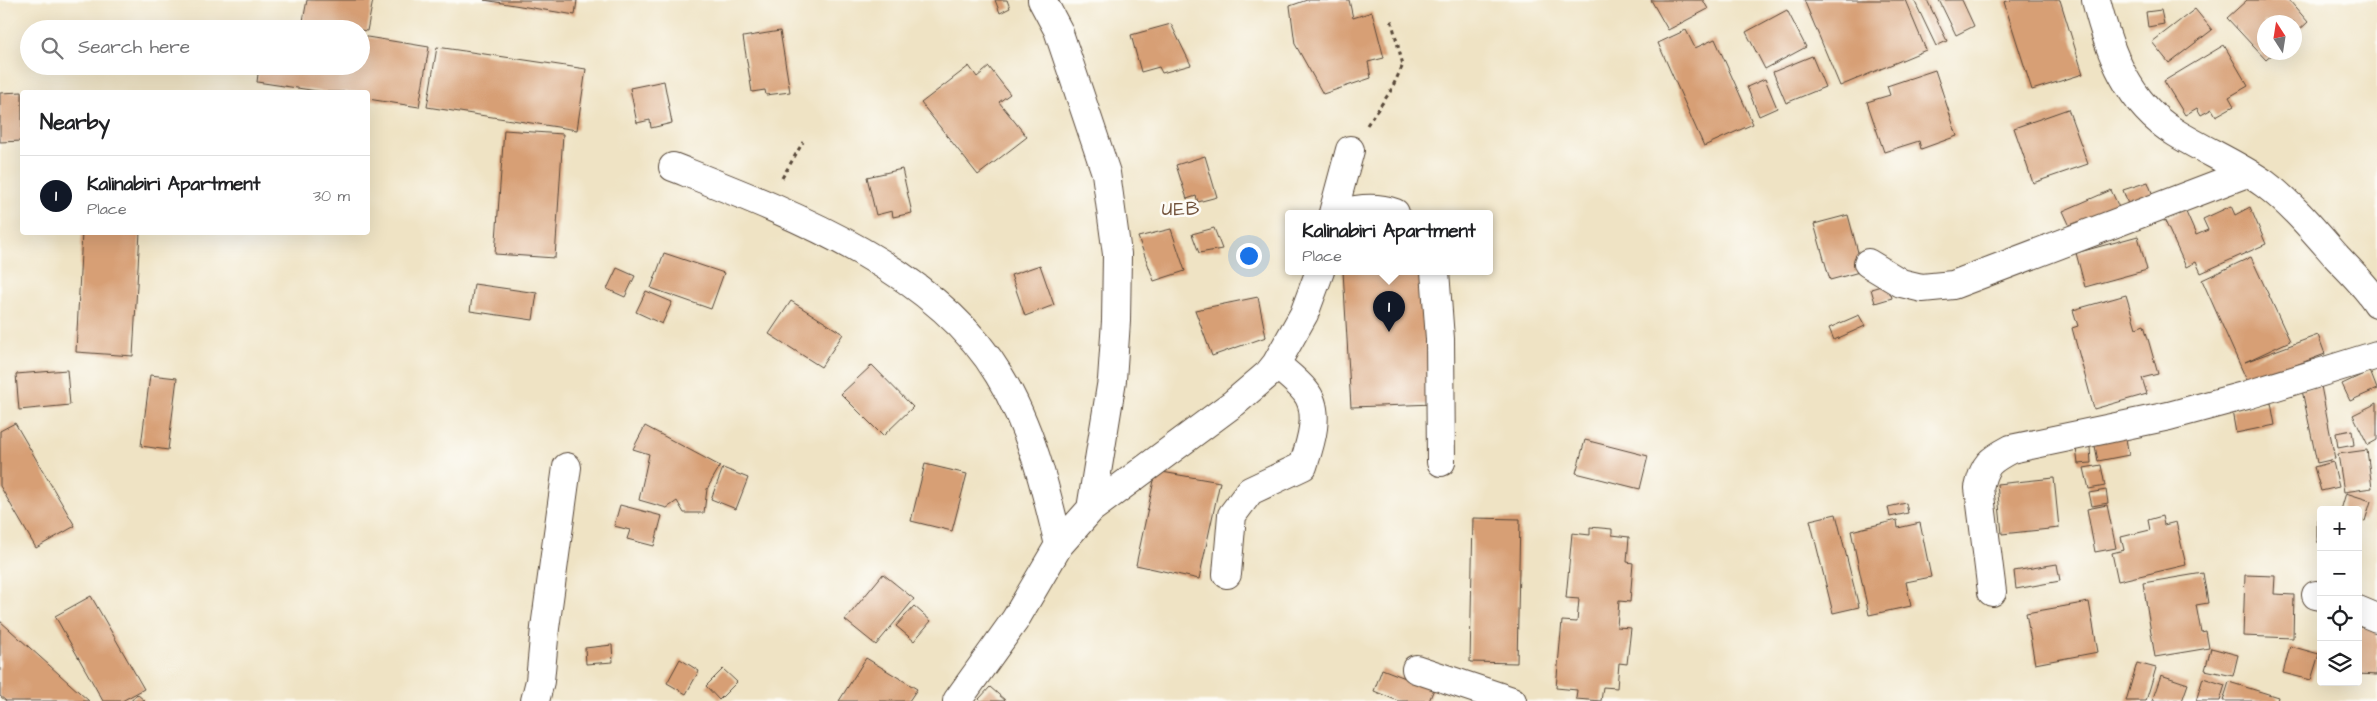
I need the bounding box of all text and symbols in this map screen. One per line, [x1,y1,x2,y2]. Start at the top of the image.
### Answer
north arrow [2257,15,2302,60]
search box [20,20,370,75]
icon: search [38,34,66,62]
text: Search here [78,34,190,61]
text: Nearby [40,108,110,137]
text: Kalinabiri Apartment [87,171,261,198]
text: 1 [55,185,57,207]
text: 30 m [313,185,350,207]
district label: UEB [1162,196,1200,223]
text: Place [87,198,127,220]
popup [1285,210,1493,275]
text: Kalinabiri Apartment [1302,218,1476,245]
your location [1236,243,1262,269]
text: Place [1302,245,1342,267]
pin: 1 [1373,291,1405,332]
map controls [2317,506,2362,686]
button: + [2317,506,2362,551]
button: − [2317,551,2362,596]
button: locate [2317,596,2362,641]
button: layers [2317,641,2362,686]

